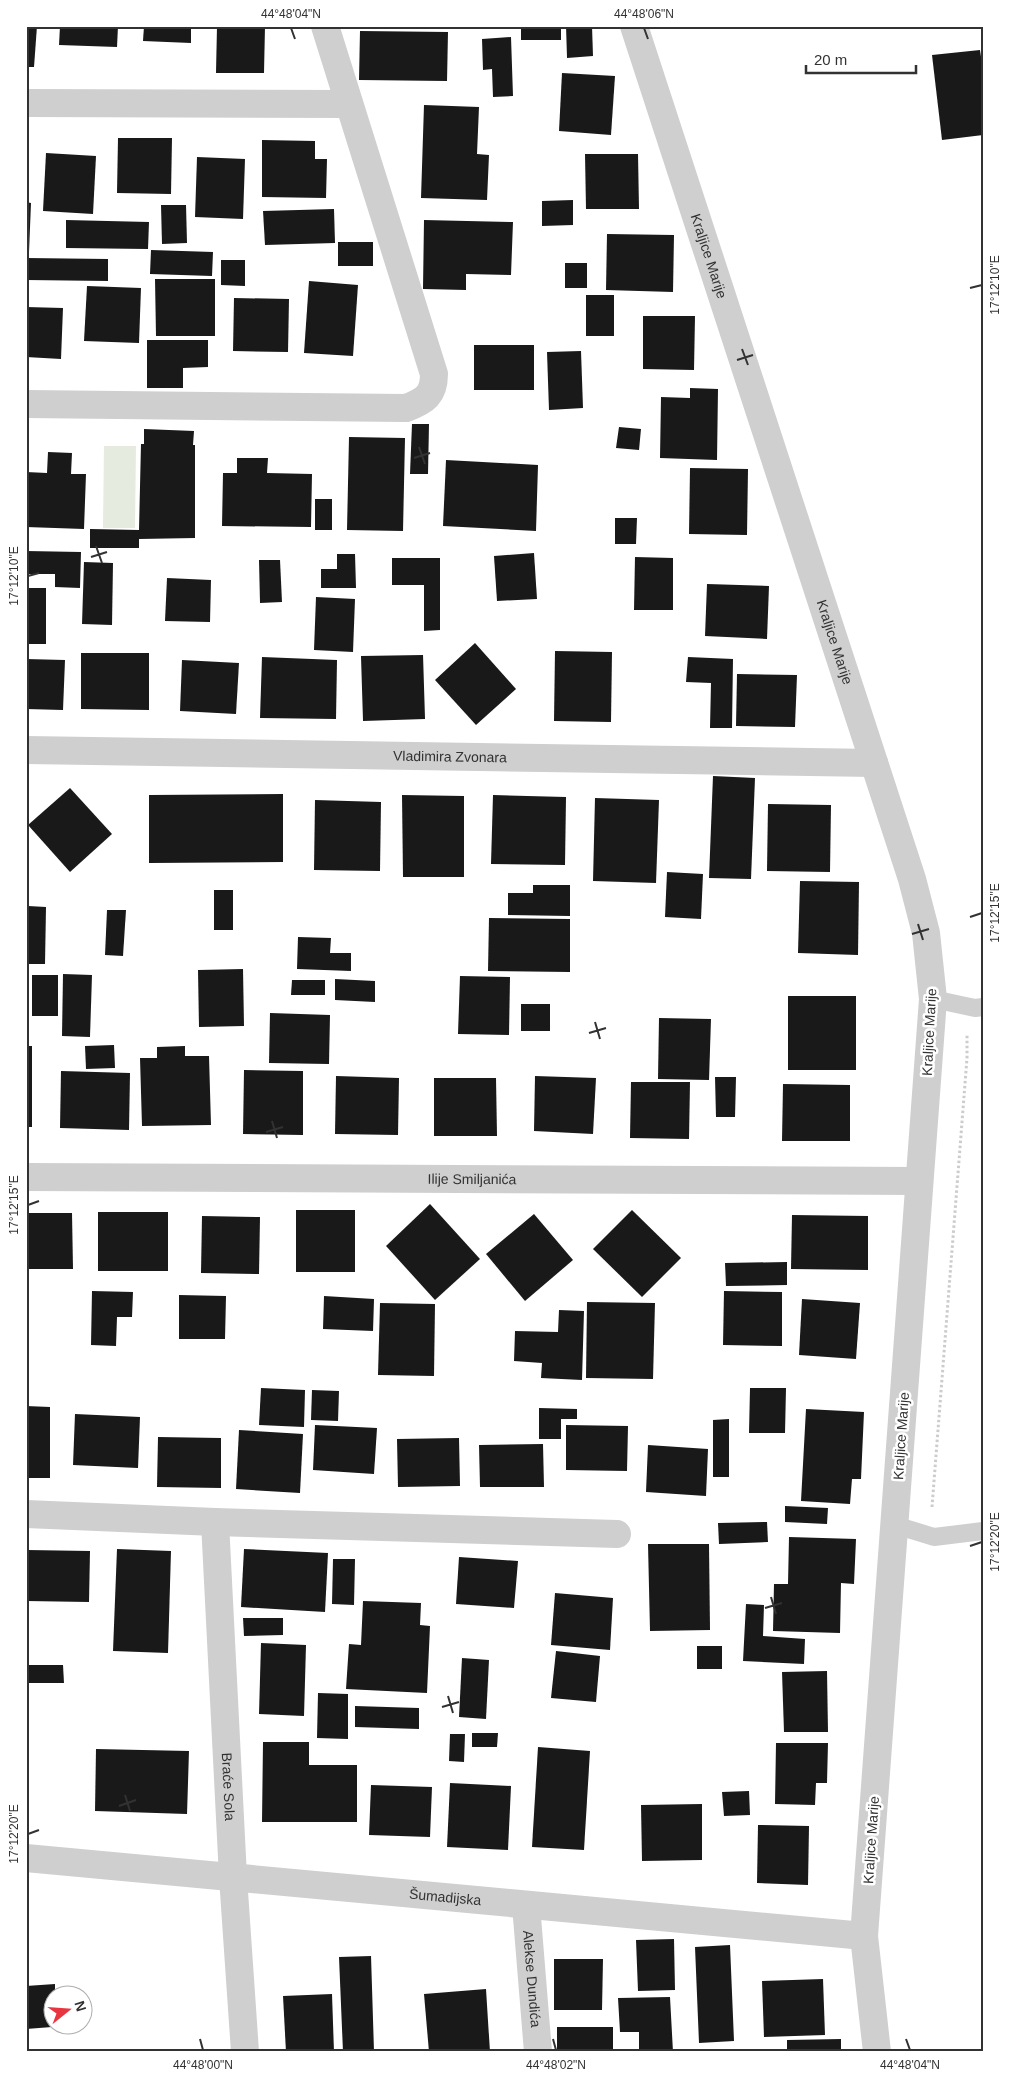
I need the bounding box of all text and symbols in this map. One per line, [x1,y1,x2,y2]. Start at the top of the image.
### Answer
text: 44°48'04"N [261,7,321,21]
text: 44°48'06"N [614,7,674,21]
scale bar [806,42,916,74]
text: 20 m [814,51,847,68]
street label: Kraljice Marije [688,212,730,301]
text: 17°12'10"E [988,255,1002,315]
text: 17°12'10"E [7,546,21,606]
street label: Kraljice Marije [814,598,856,687]
street label: Vladimira Zvonara [393,748,507,765]
text: 17°12'15"E [988,883,1002,943]
street label: Kraljice Marije [919,987,939,1076]
street label: Ilije Smiljanića [428,1171,517,1187]
text: 17°12'15"E [7,1175,21,1235]
street label: Kraljice Marije [890,1391,912,1480]
text: 17°12'20"E [988,1512,1002,1572]
street label: Braće Sola [219,1752,238,1822]
street label: Kraljice Marije [860,1795,882,1884]
text: 17°12'20"E [7,1804,21,1864]
street label: Šumadijska [408,1886,482,1908]
street label: Alekse Dundića [520,1930,544,2028]
north arrow [42,1986,92,2036]
text: N [71,1999,90,2013]
text: 44°48'00"N [173,2058,233,2072]
text: 44°48'02"N [526,2058,586,2072]
text: 44°48'04"N [880,2058,940,2072]

